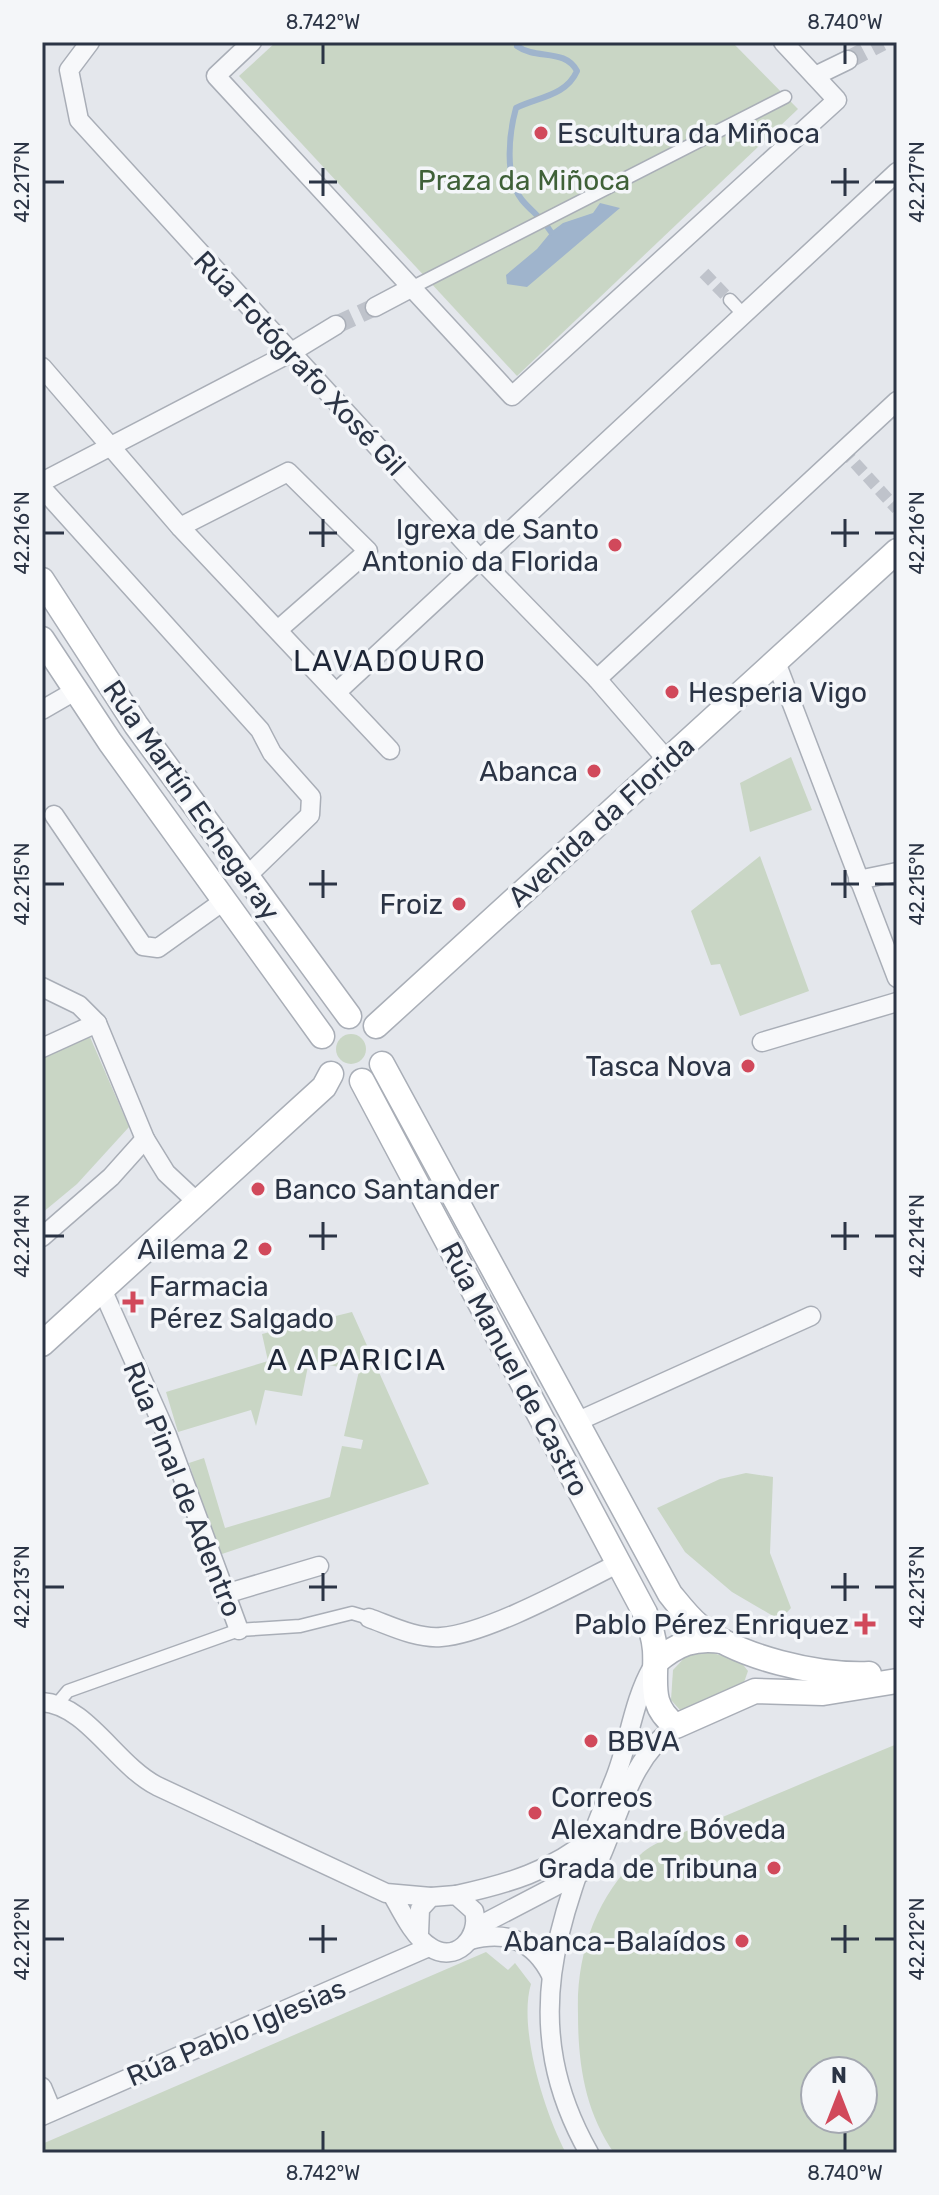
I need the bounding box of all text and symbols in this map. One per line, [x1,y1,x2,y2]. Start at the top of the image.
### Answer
text: 8.742°W [286,10,360,34]
text: 8.740°W [807,10,883,34]
place label: Escultura da Miñoca [557,117,820,150]
marker: Escultura da Miñoca [532,124,550,142]
text: 42.217°N [10,141,34,223]
text: 42.217°N [905,141,929,223]
park label: Praza da Miñoca [418,164,630,197]
street label: Rúa Fotógrafo Xosé Gil [187,244,412,482]
text: 42.216°N [10,491,34,575]
text: 42.216°N [905,491,929,575]
place label: Igrexa de Santo Antonio da Florida [362,513,599,578]
marker: Igrexa de Santo Antonio da Florida [606,536,624,554]
district label: LAVADOURO [293,643,487,679]
street label: Rúa Martín Echegaray [96,674,287,927]
place label: Hesperia Vigo [688,676,867,709]
marker: Hesperia Vigo [663,683,681,701]
street label: Avenida da Florida [501,729,701,914]
place label: Abanca [479,755,578,788]
marker: Abanca [585,762,603,780]
text: 42.215°N [10,842,34,926]
text: 42.215°N [905,842,929,926]
place label: Froiz [380,888,443,921]
marker: Froiz [450,895,468,913]
place label: Tasca Nova [585,1050,732,1083]
marker: Tasca Nova [739,1057,757,1075]
place label: Banco Santander [274,1173,500,1206]
marker: Banco Santander [249,1180,267,1198]
text: 42.214°N [10,1194,34,1278]
text: 42.214°N [905,1194,929,1278]
place label: Ailema 2 [137,1233,249,1266]
street label: Rúa Manuel de Castro [433,1236,596,1502]
marker: Ailema 2 [256,1240,274,1258]
place label: Farmacia Pérez Salgado [149,1270,334,1335]
marker: Farmacia Pérez Salgado [124,1293,142,1311]
district label: A APARICIA [267,1342,447,1378]
street label: Rúa Pinal de Adentro [116,1357,249,1621]
text: 42.213°N [10,1545,34,1629]
text: 42.213°N [905,1545,929,1629]
place label: Pablo Pérez Enriquez [574,1608,849,1641]
marker: Pablo Pérez Enriquez [856,1615,874,1633]
place label: BBVA [607,1725,680,1758]
marker: BBVA [582,1732,600,1750]
place label: Correos Alexandre Bóveda [551,1781,786,1846]
marker: Correos Alexandre Bóveda [526,1804,544,1822]
place label: Grada de Tribuna [538,1852,758,1885]
marker: Grada de Tribuna [765,1859,783,1877]
text: 42.212°N [10,1898,34,1980]
text: 42.212°N [905,1898,929,1980]
place label: Abanca-Balaídos [504,1925,726,1958]
marker: Abanca-Balaídos [733,1932,751,1950]
street label: Rúa Pablo Iglesias [122,1971,351,2094]
north arrow [799,2055,879,2135]
text: N [831,2062,847,2089]
text: 8.742°W [286,2161,360,2185]
text: 8.740°W [807,2161,883,2185]

